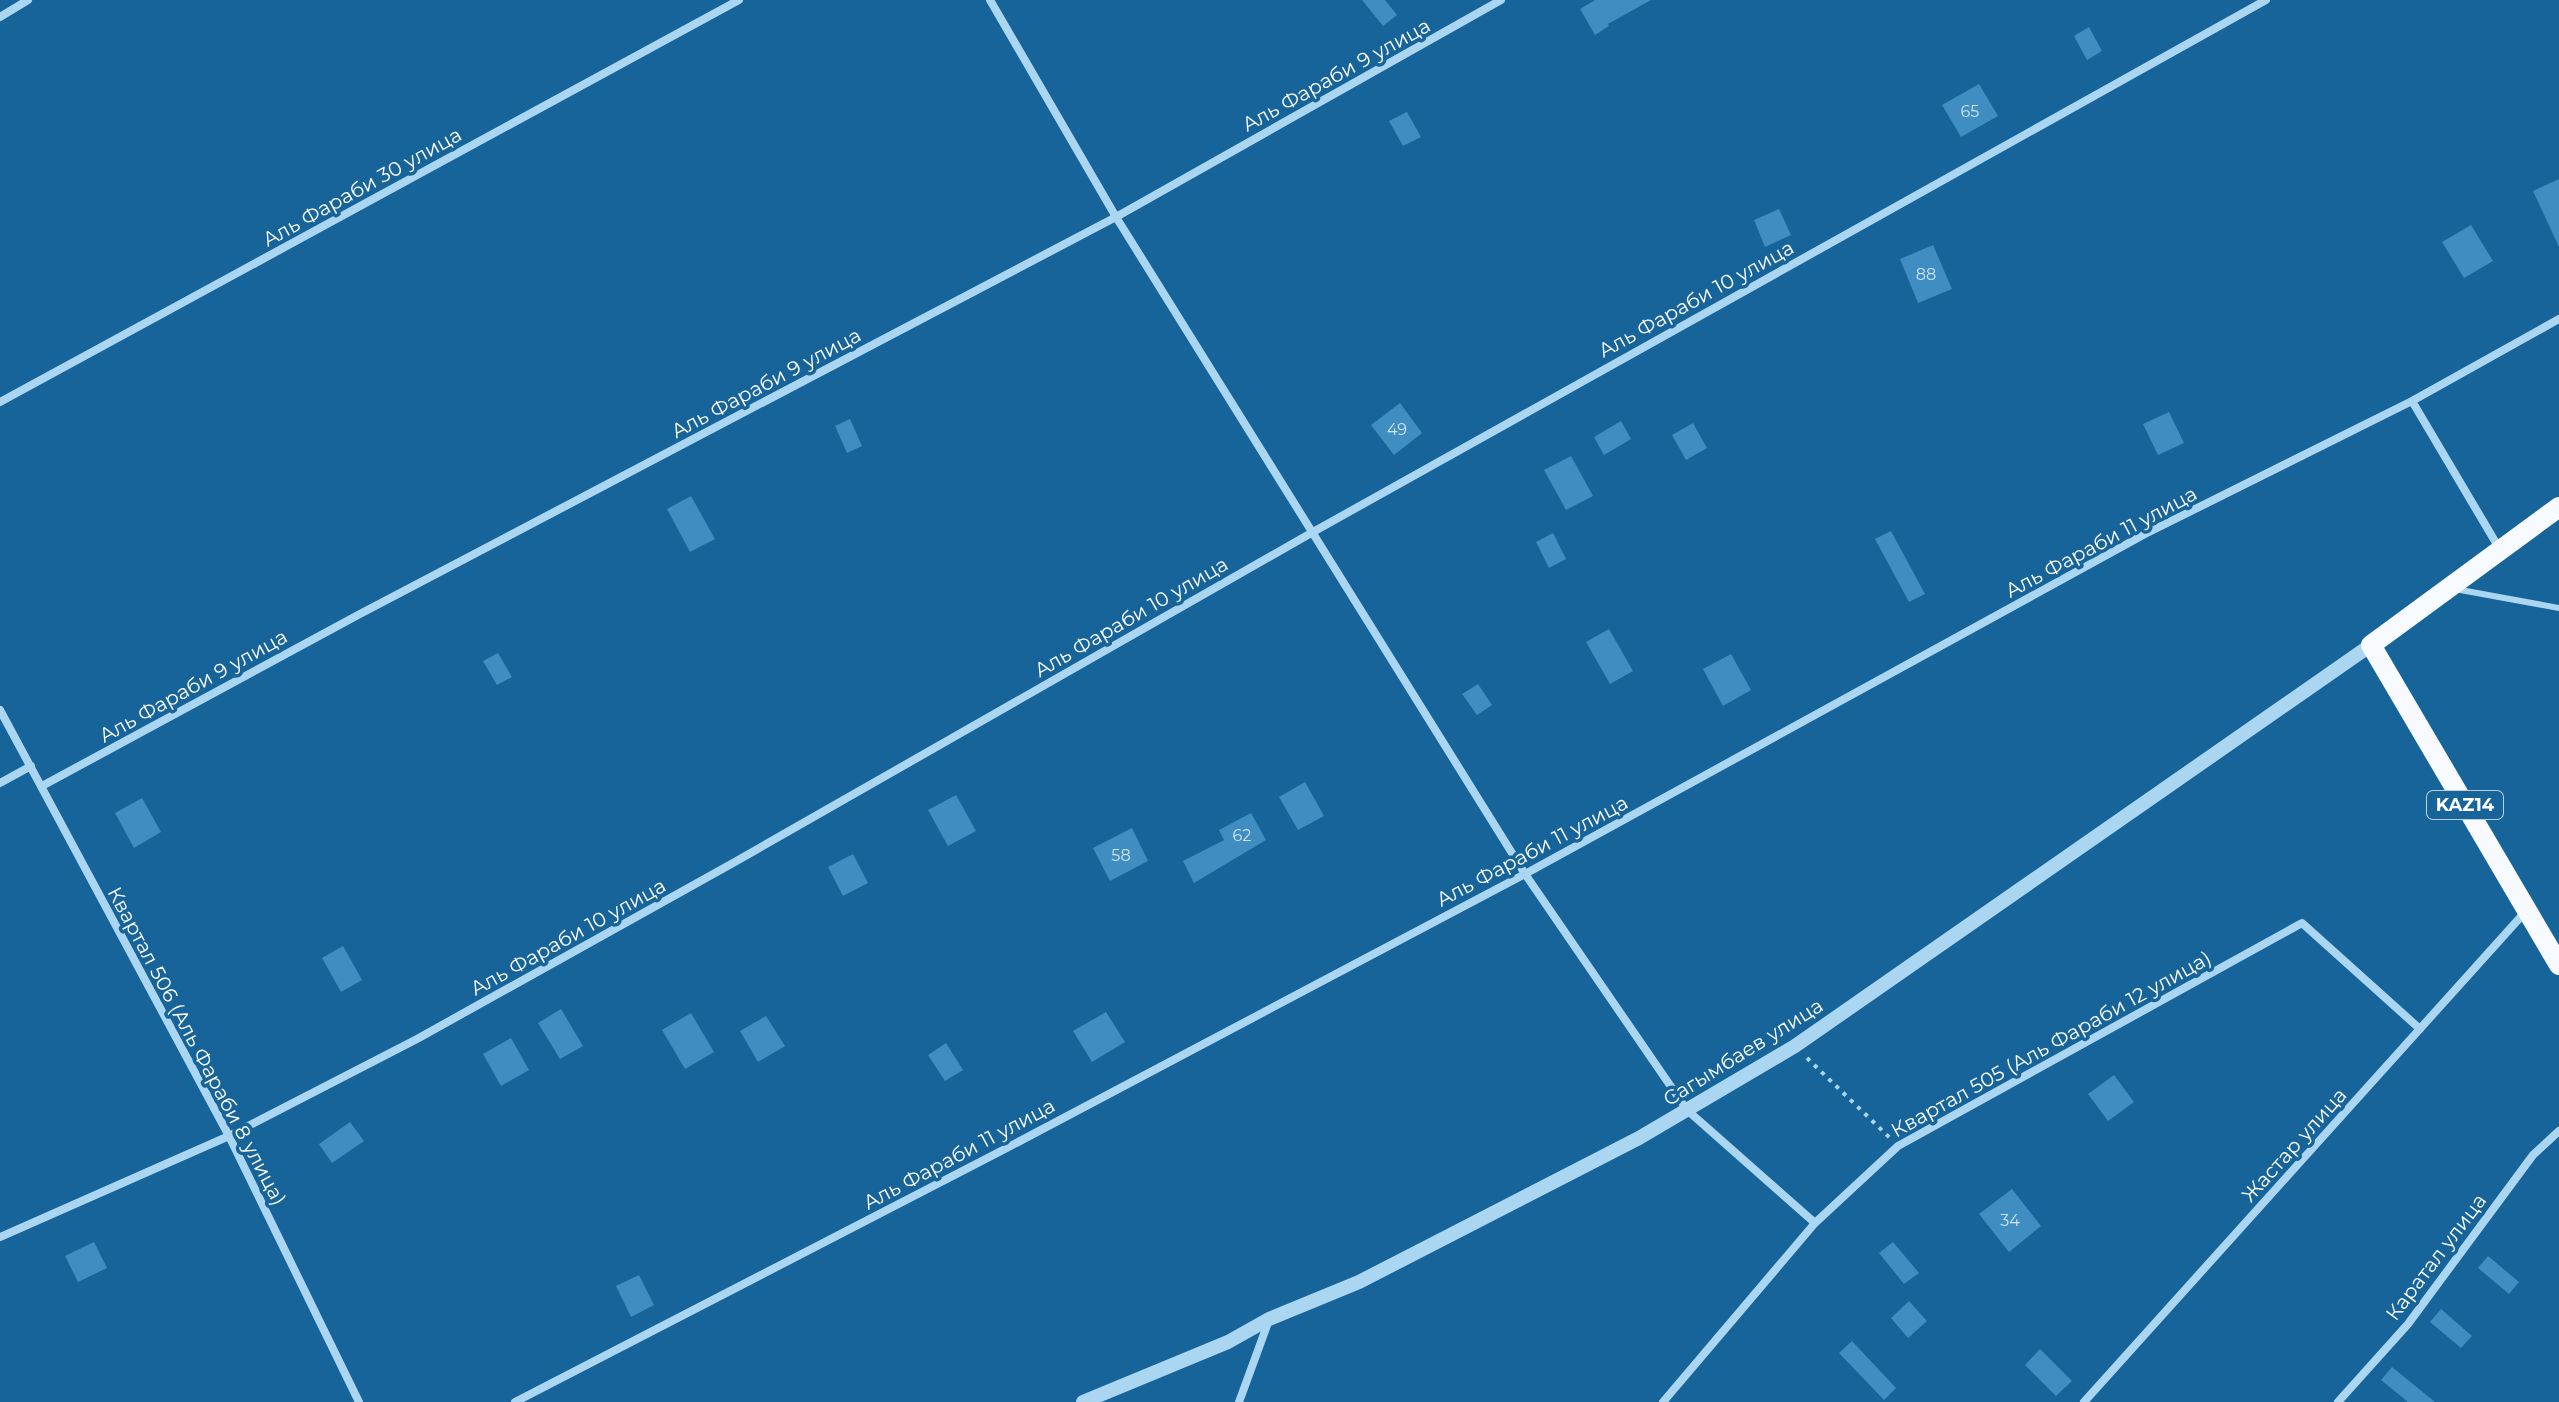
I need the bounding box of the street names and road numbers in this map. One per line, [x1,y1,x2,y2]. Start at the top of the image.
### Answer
street label: Аль Фараби 9 улица [1238,13,1434,137]
street label: Аль Фараби 30 улица [258,122,466,252]
street label: Аль Фараби 10 улица [1594,235,1798,363]
street label: Аль Фараби 9 улица [667,323,865,443]
street label: Аль Фараби 11 улица [2001,481,2201,603]
street label: Аль Фараби 10 улица [1030,552,1232,682]
street label: Аль Фараби 9 улица [95,624,291,748]
street label: Аль Фараби 11 улица [1432,790,1632,912]
road number: KAZ14 [2427,791,2503,819]
street label: Аль Фараби 10 улица [466,873,670,1001]
street label: Квартал 506 (Аль Фараби 8 улица) [103,883,291,1209]
street label: Квартал 505 (Аль Фараби 12 улица) [1887,946,2215,1142]
street label: Сагымбаев улица [1659,993,1827,1111]
street label: Жастар улица [2237,1083,2351,1207]
street label: Аль Фараби 11 улица [859,1093,1059,1215]
street label: Каратал улица [2381,1189,2491,1325]

